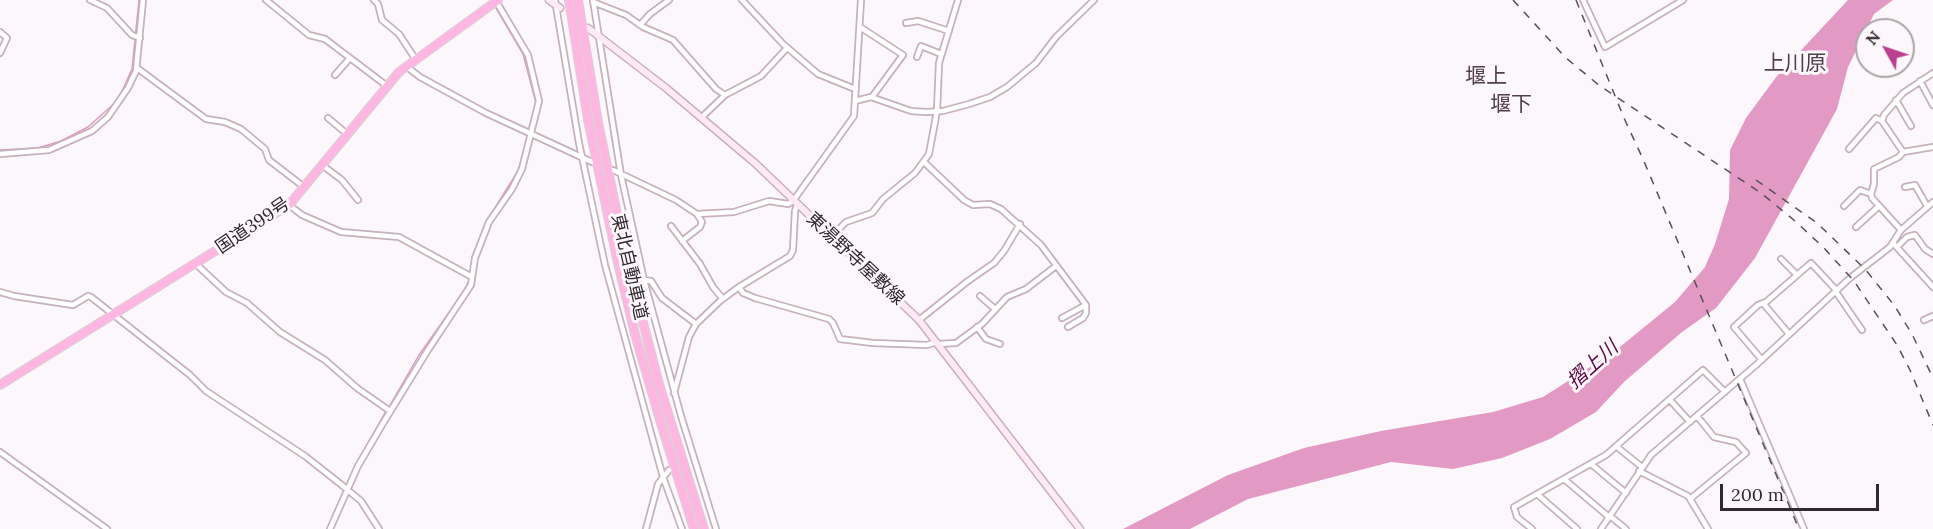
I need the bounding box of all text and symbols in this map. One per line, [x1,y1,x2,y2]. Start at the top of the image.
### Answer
north arrow [1855,18,1915,78]
text: N [1861,27,1884,49]
district label: 上川原 [1764,51,1826,77]
district label: 堰上 [1465,64,1507,90]
district label: 堰下 [1490,92,1532,118]
street label: 国道399号 [212,193,294,259]
street label: 東湯野寺屋敷線 [802,208,908,310]
street label: 東北自動車道 [606,212,652,322]
water label: 摺上川 [1563,336,1623,394]
scale bar [1723,472,1882,510]
text: 200 m [1731,483,1784,506]

